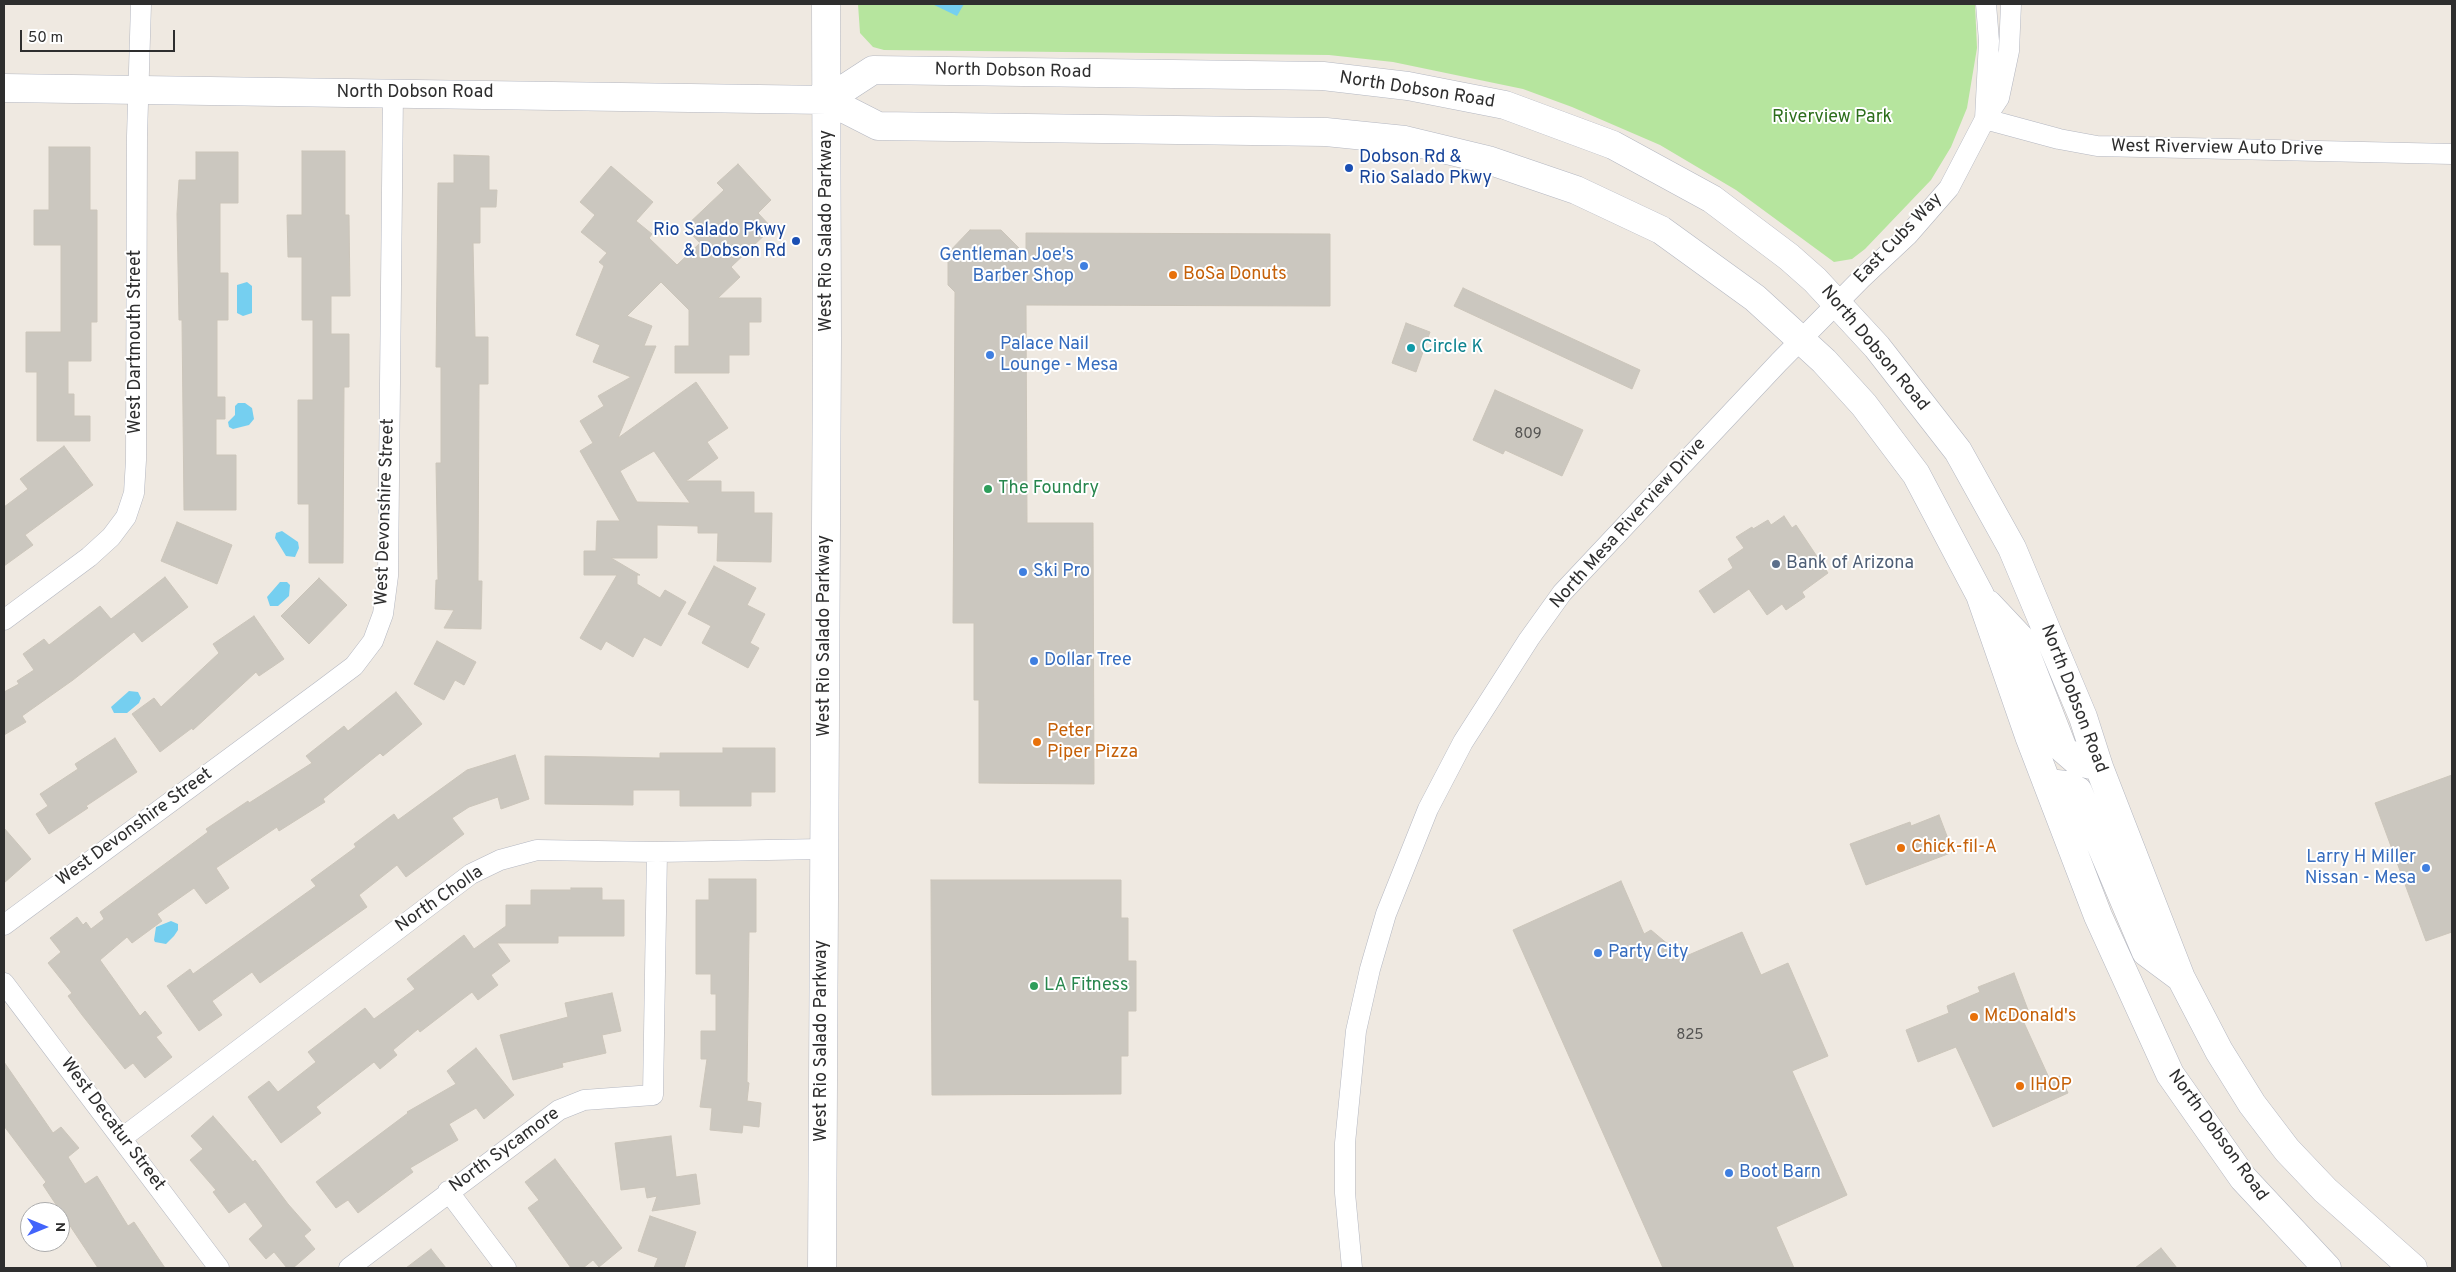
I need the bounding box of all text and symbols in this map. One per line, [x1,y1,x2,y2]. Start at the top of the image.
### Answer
scale bar [22,20,178,52]
text: 50 m [28,29,63,48]
street label: North Dobson Road [934,60,1092,84]
street label: North Dobson Road [1338,68,1496,114]
street label: North Dobson Road [336,82,494,104]
park label: Riverview Park [1772,107,1892,129]
street label: West Rio Salado Parkway [816,130,838,332]
street label: West Riverview Auto Drive [2111,136,2323,162]
place label: Dobson Rd & Rio Salado Pkwy [1359,147,1492,190]
marker: Dobson Rd & Rio Salado Pkwy [1343,162,1355,174]
street label: East Cubs Way [1850,189,1948,289]
place label: Rio Salado Pkwy & Dobson Rd [653,220,786,262]
marker: Rio Salado Pkwy & Dobson Rd [790,235,802,247]
place label: Gentleman Joe's Barber Shop [939,245,1074,288]
street label: West Dartmouth Street [125,250,147,434]
marker: Gentleman Joe's Barber Shop [1078,260,1090,272]
place label: BoSa Donuts [1183,264,1287,286]
marker: BoSa Donuts [1167,269,1179,281]
street label: North Dobson Road [1815,282,1933,416]
place label: Palace Nail Lounge - Mesa [1000,334,1118,376]
place label: Circle K [1421,337,1483,359]
marker: Circle K [1405,342,1417,354]
marker: Palace Nail Lounge - Mesa [984,349,996,361]
street label: West Devonshire Street [372,418,400,606]
house number: 809 [1514,426,1542,444]
street label: North Mesa Riverview Drive [1547,434,1711,614]
place label: The Foundry [998,478,1099,500]
marker: The Foundry [982,483,994,495]
street label: West Rio Salado Parkway [814,535,836,737]
place label: Bank of Arizona [1786,553,1914,575]
marker: Bank of Arizona [1770,558,1782,570]
place label: Ski Pro [1033,561,1090,583]
marker: Ski Pro [1017,566,1029,578]
street label: North Dobson Road [2035,622,2111,776]
place label: Dollar Tree [1044,650,1132,672]
marker: Dollar Tree [1028,655,1040,667]
place label: Peter Piper Pizza [1047,721,1138,764]
marker: Peter Piper Pizza [1031,736,1043,748]
street label: West Devonshire Street [53,764,217,892]
place label: Chick-fil-A [1911,837,1997,859]
marker: Chick-fil-A [1895,842,1907,854]
place label: Larry H Miller Nissan - Mesa [2305,847,2416,890]
street label: North Cholla [392,862,488,938]
marker: Larry H Miller Nissan - Mesa [2420,862,2432,874]
street label: West Rio Salado Parkway [811,940,833,1142]
place label: Party City [1608,942,1688,964]
marker: Party City [1592,947,1604,959]
place label: LA Fitness [1044,975,1128,997]
marker: LA Fitness [1028,980,1040,992]
place label: McDonald's [1984,1006,2076,1028]
marker: McDonald's [1968,1011,1980,1023]
house number: 825 [1676,1027,1704,1045]
street label: West Decatur Street [55,1054,169,1196]
street label: North Dobson Road [2162,1066,2272,1206]
place label: IHOP [2030,1075,2072,1097]
marker: IHOP [2014,1080,2026,1092]
street label: North Sycamore [446,1104,564,1198]
place label: Boot Barn [1739,1162,1821,1184]
marker: Boot Barn [1723,1167,1735,1179]
north arrow [20,1202,70,1252]
text: N [51,1222,68,1232]

